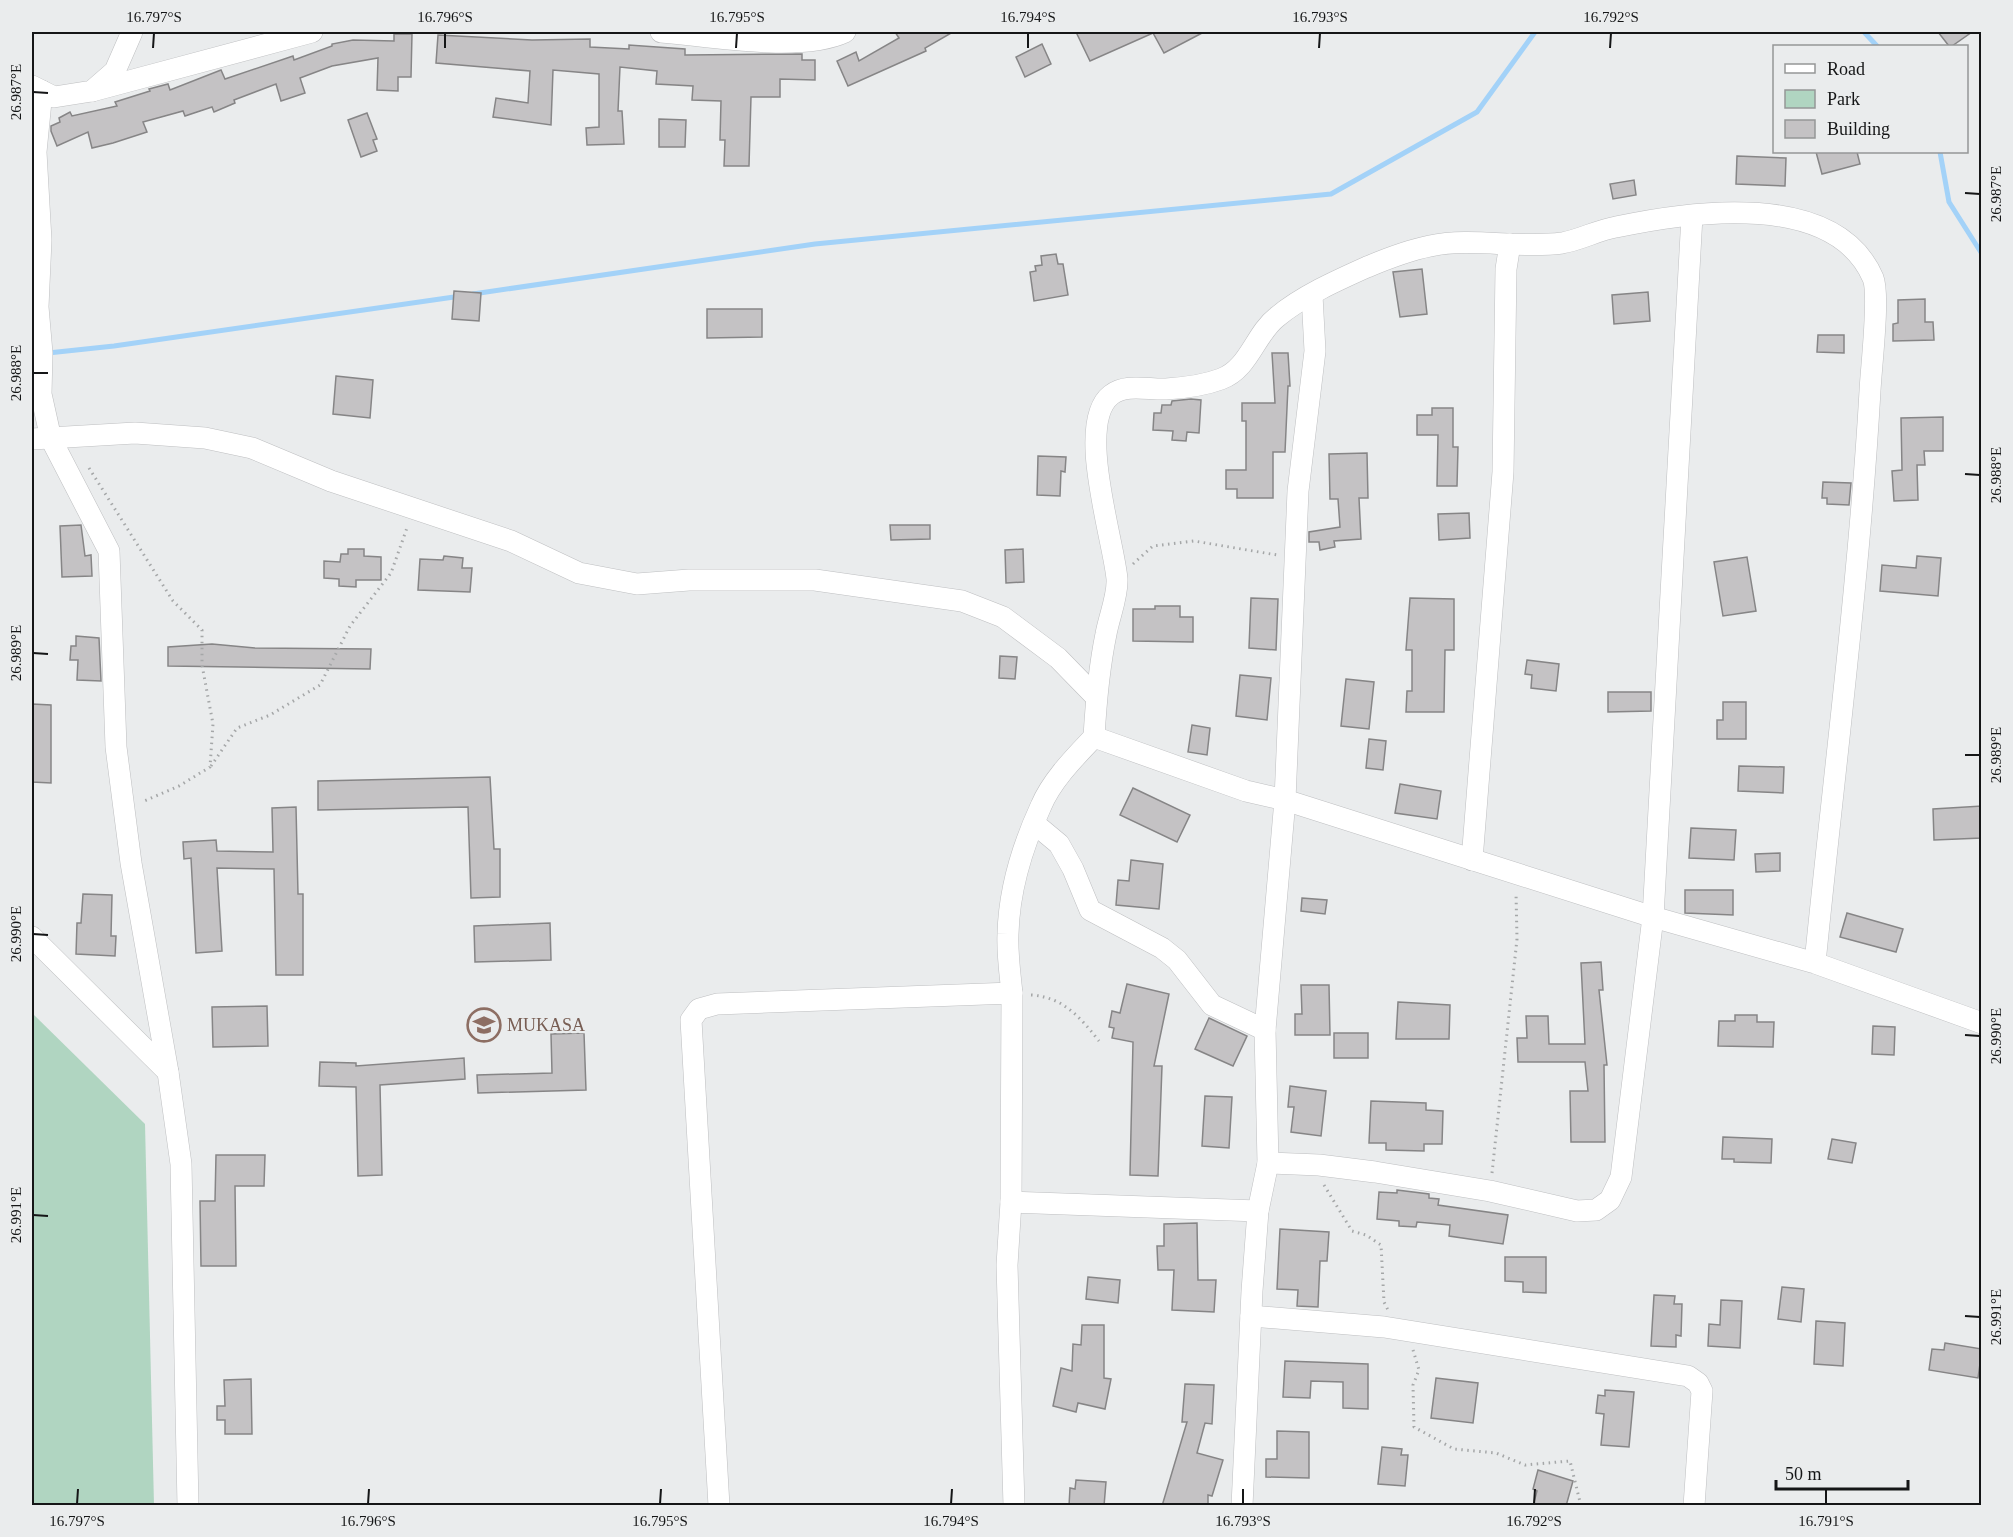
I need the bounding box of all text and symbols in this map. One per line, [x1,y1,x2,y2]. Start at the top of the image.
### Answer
text: 16.797°S [126,9,182,25]
text: 16.796°S [417,9,473,25]
text: 16.795°S [709,9,765,25]
text: 16.794°S [1000,9,1056,25]
text: 16.793°S [1292,9,1348,25]
text: 16.792°S [1583,9,1639,25]
legend [1773,45,1968,153]
text: Road [1827,59,1865,79]
text: 26.987°E [8,64,24,120]
text: Park [1827,89,1860,109]
text: Building [1827,119,1890,139]
text: 26.987°E [1988,166,2004,222]
text: 26.988°E [8,345,24,401]
text: 26.988°E [1988,447,2004,503]
text: 26.989°E [8,625,24,681]
text: 26.989°E [1988,727,2004,783]
text: 26.990°E [8,906,24,962]
school or university icon: MUKASA [466,1007,502,1043]
text: 26.990°E [1988,1008,2004,1064]
place label: MUKASA [507,1015,585,1035]
text: 26.991°E [8,1187,24,1243]
text: 26.991°E [1988,1289,2004,1345]
scale bar [1776,1453,1908,1491]
text: 50 m [1785,1464,1822,1484]
text: 16.797°S [49,1513,105,1529]
text: 16.796°S [340,1513,396,1529]
text: 16.795°S [632,1513,688,1529]
text: 16.794°S [923,1513,979,1529]
text: 16.793°S [1215,1513,1271,1529]
text: 16.792°S [1506,1513,1562,1529]
text: 16.791°S [1798,1513,1854,1529]

